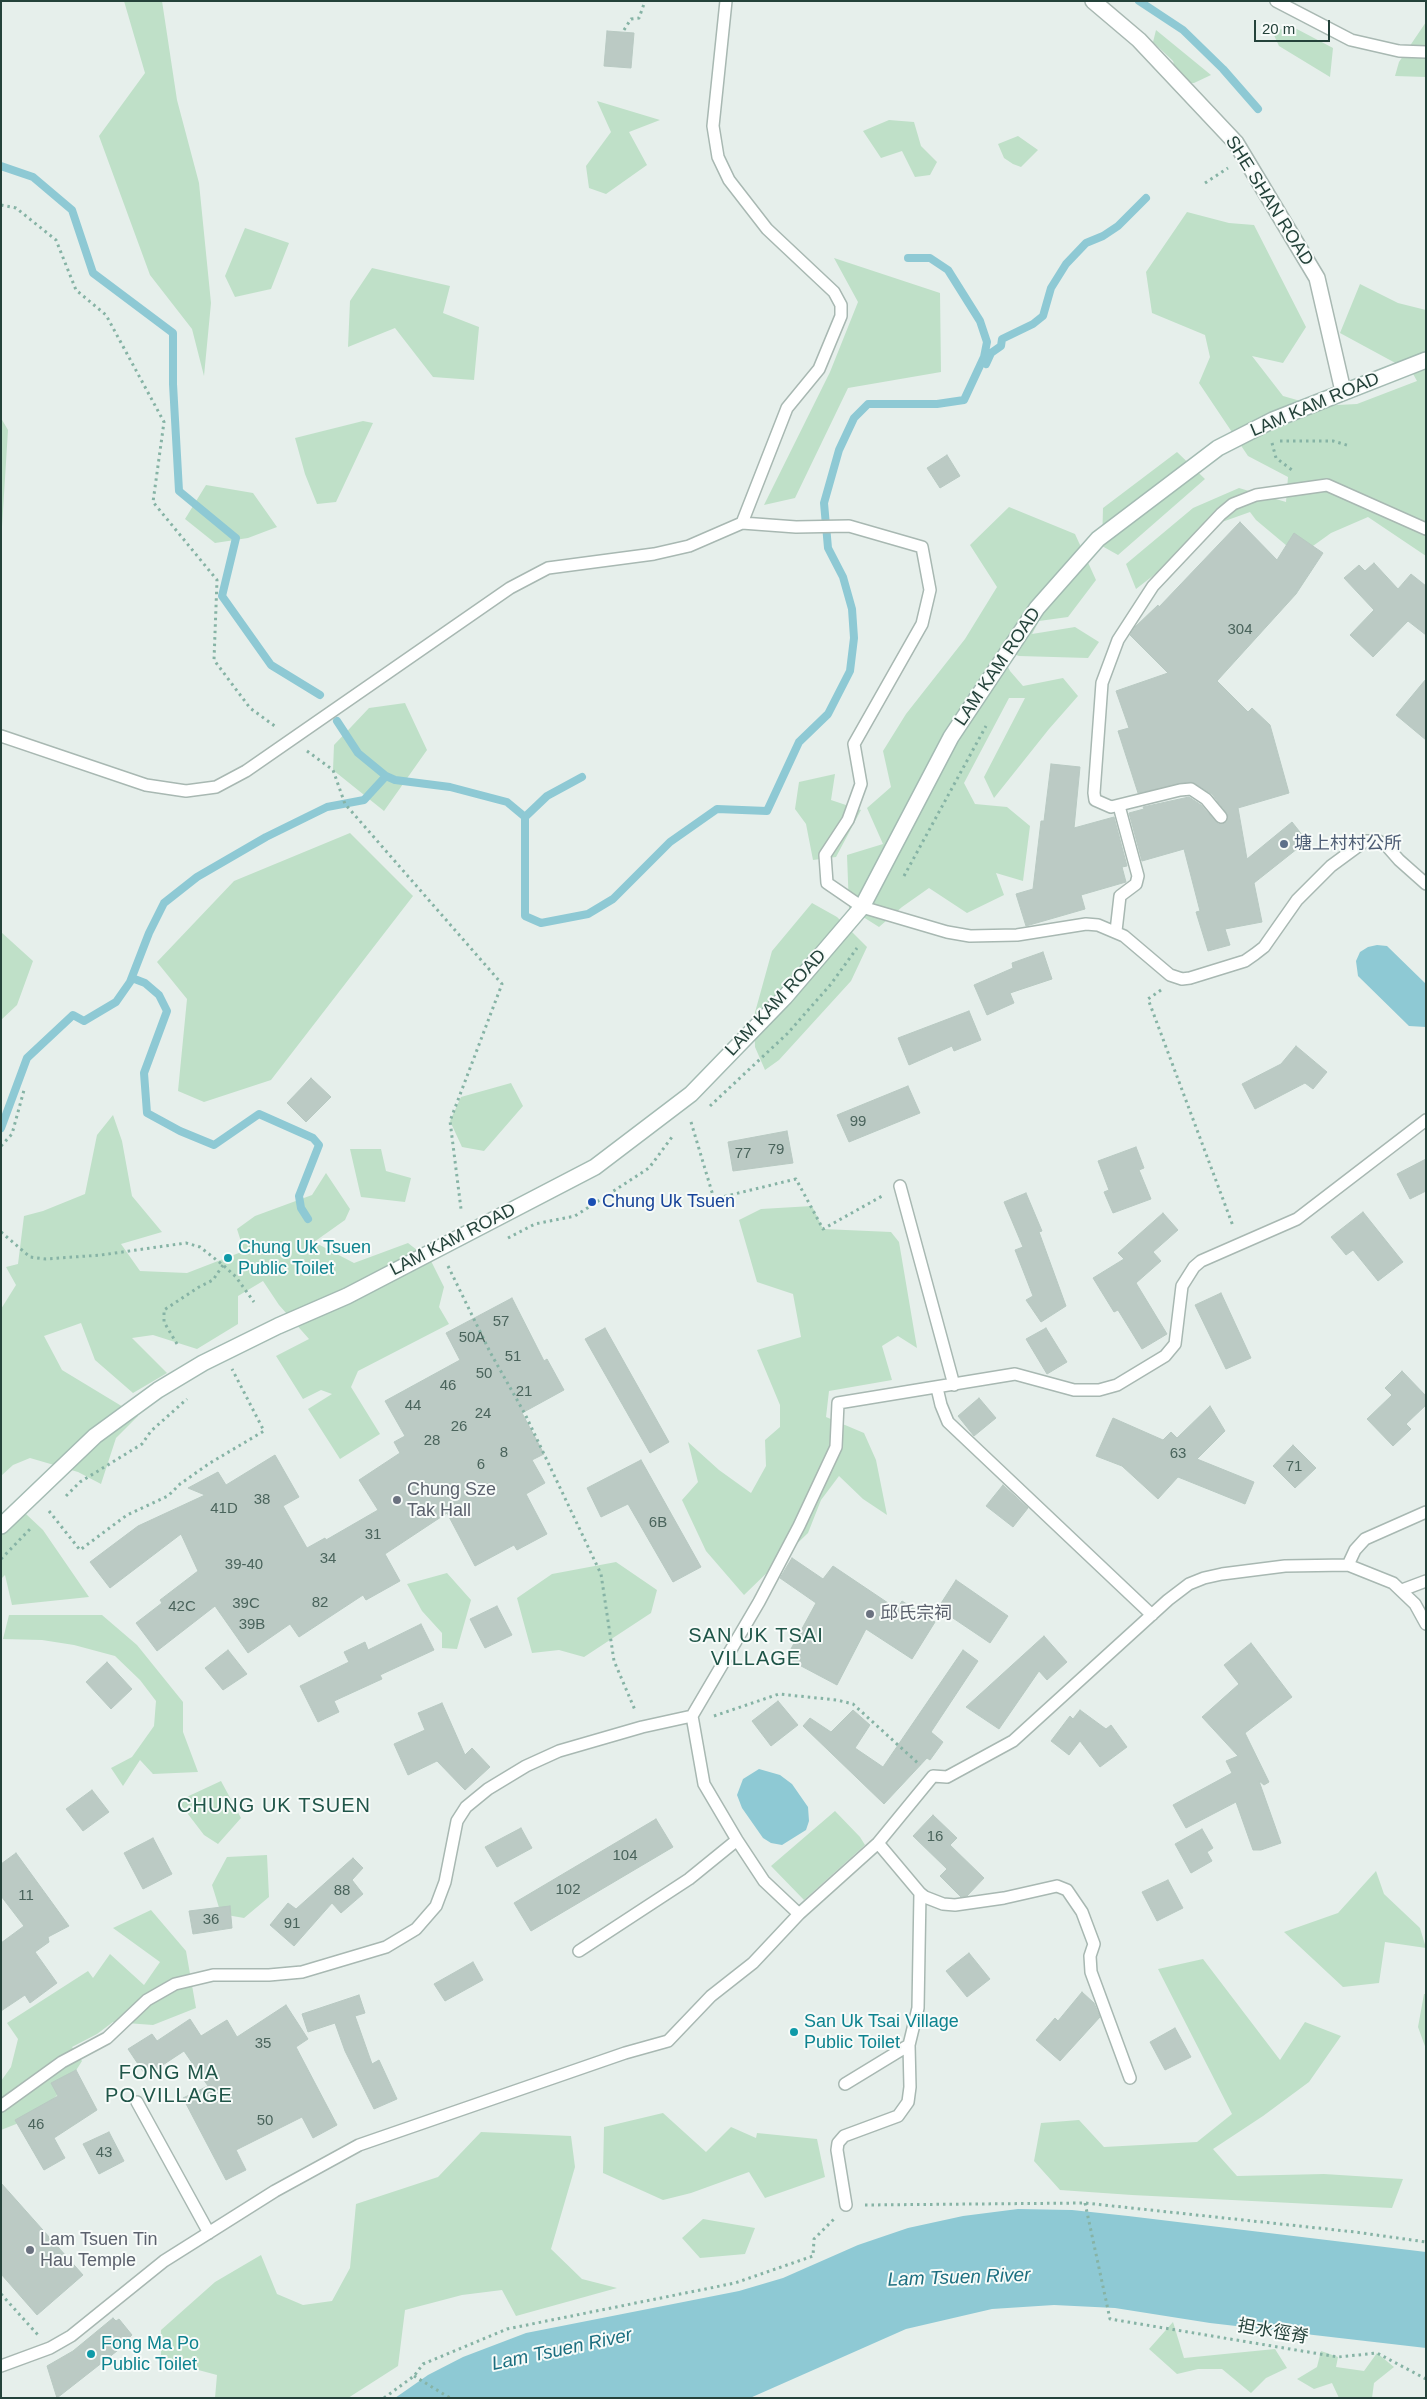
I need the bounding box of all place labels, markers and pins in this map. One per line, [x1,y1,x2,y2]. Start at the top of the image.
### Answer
place label: 塘上村村公所 [1294,833,1402,855]
marker: 塘上村村公所 [1278,838,1290,850]
place label: Chung Uk Tsuen [602,1191,735,1213]
marker: Chung Uk Tsuen [586,1196,598,1208]
place label: Chung Uk Tsuen Public Toilet [238,1237,371,1280]
marker: Chung Uk Tsuen Public Toilet [222,1252,234,1264]
place label: Chung Sze Tak Hall [407,1479,496,1522]
marker: Chung Sze Tak Hall [391,1494,403,1506]
place label: 邱氏宗祠 [880,1603,952,1625]
marker: 邱氏宗祠 [864,1608,876,1620]
place label: San Uk Tsai Village Public Toilet [804,2011,959,2054]
marker: San Uk Tsai Village Public Toilet [788,2026,800,2038]
place label: Lam Tsuen Tin Hau Temple [40,2229,157,2272]
marker: Lam Tsuen Tin Hau Temple [24,2244,36,2256]
place label: Fong Ma Po Public Toilet [101,2333,199,2376]
marker: Fong Ma Po Public Toilet [85,2348,97,2360]

